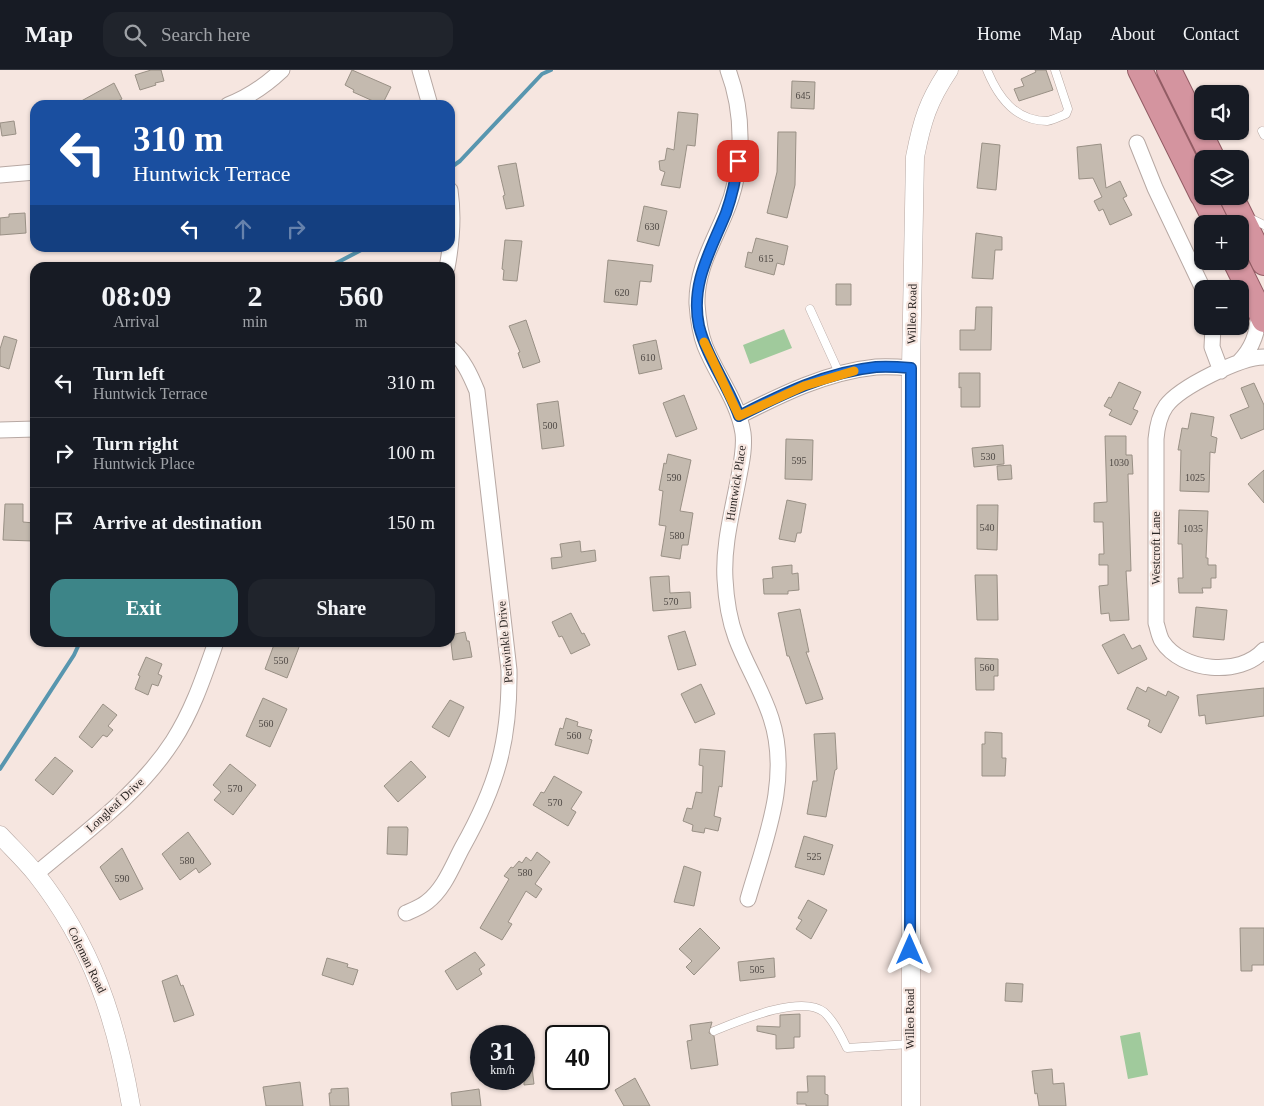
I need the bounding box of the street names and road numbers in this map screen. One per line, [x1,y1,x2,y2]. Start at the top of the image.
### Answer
street label: Willeo Road [904,284,920,344]
street label: Huntwick Place [723,444,749,522]
street label: Westcroft Lane [1149,511,1163,585]
street label: Periwinkle Drive [494,600,516,684]
street label: Longleaf Drive [83,775,147,835]
street label: Coleman Road [65,925,109,995]
street label: Willeo Road [903,989,917,1049]

